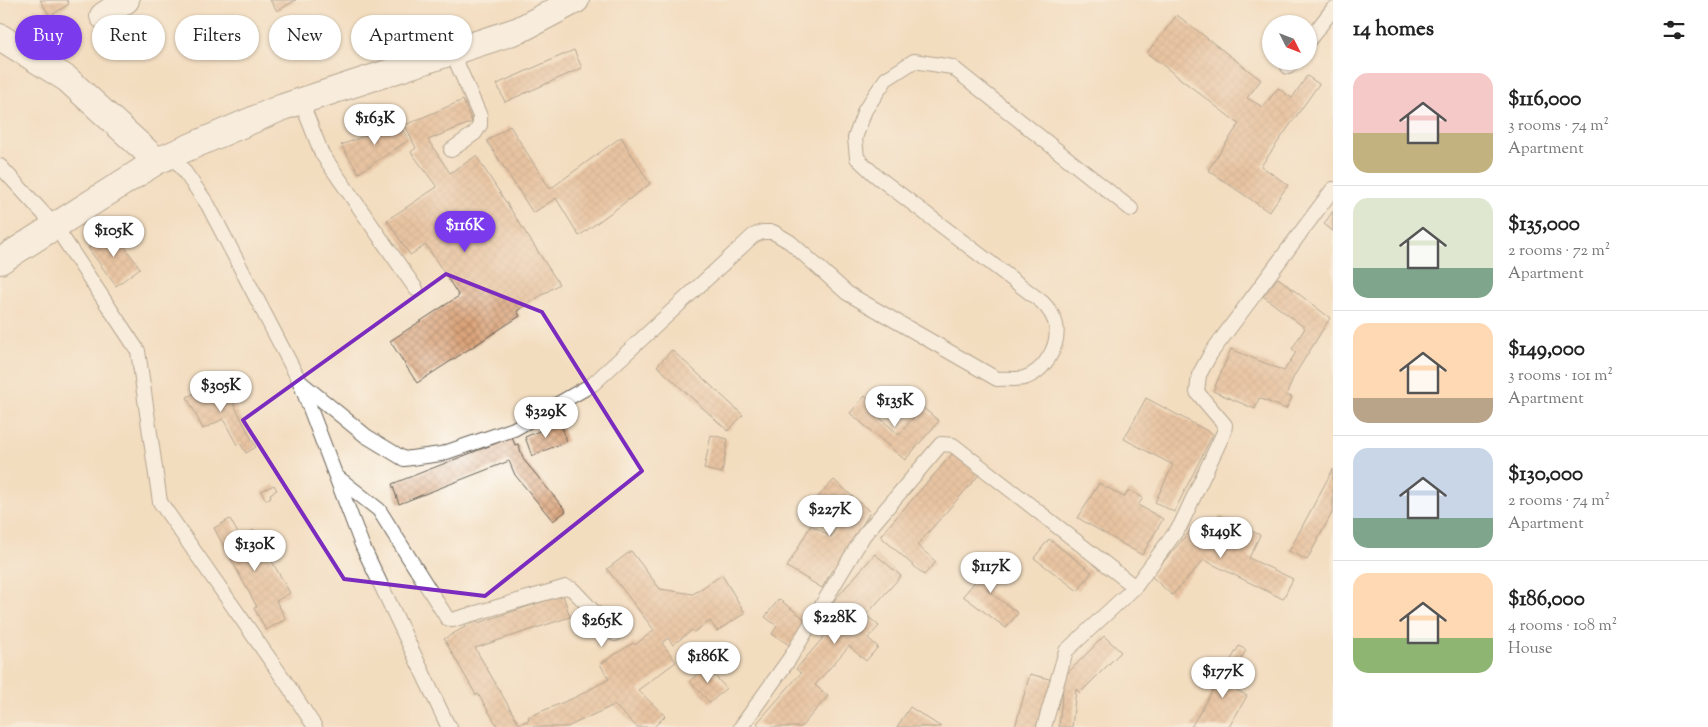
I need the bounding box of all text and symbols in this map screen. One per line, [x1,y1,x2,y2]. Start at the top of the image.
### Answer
chip: Buy [15,15,82,60]
chip: Rent [92,15,165,60]
chip: Filters [175,15,259,60]
chip: New [269,15,341,60]
chip: Apartment [351,15,472,60]
north arrow [1262,15,1318,70]
map controls [1262,15,1317,70]
text: 14 homes [1353,15,1434,45]
icon: filters [1660,16,1688,44]
text: $116,000 [1508,85,1581,115]
icon: home [1393,93,1453,153]
pin: $163K [340,104,410,146]
text: $163K [355,108,395,131]
text: 3 rooms · 74 m² [1508,115,1609,138]
text: Apartment [1508,138,1584,161]
pin: $116K [430,210,500,253]
text: $135,000 [1508,210,1580,240]
text: $116K [446,215,484,238]
pin: $105K [79,216,149,258]
icon: home [1393,218,1453,278]
text: $105K [94,220,134,243]
text: 2 rooms · 72 m² [1508,240,1610,263]
text: Apartment [1508,263,1584,286]
text: $149,000 [1508,335,1585,365]
icon: home [1393,343,1453,403]
text: 3 rooms · 101 m² [1508,365,1613,388]
pin: $305K [186,370,256,413]
text: $305K [201,375,241,398]
pin: $135K [860,386,930,428]
text: Apartment [1508,388,1584,411]
text: $135K [876,390,914,413]
pin: $329K [511,396,581,439]
text: $329K [525,401,567,424]
text: $130,000 [1508,460,1583,490]
icon: home [1393,468,1453,528]
text: 2 rooms · 74 m² [1508,490,1610,513]
pin: $227K [795,494,865,537]
text: $227K [808,499,852,522]
text: Apartment [1508,513,1584,536]
pin: $149K [1186,516,1256,559]
text: $149K [1200,521,1242,544]
pin: $130K [220,530,290,572]
text: $130K [235,534,275,557]
pin: $117K [956,552,1026,594]
text: $117K [971,556,1011,579]
text: $186,000 [1508,585,1585,615]
icon: home [1393,593,1453,653]
pin: $228K [800,602,870,645]
pin: $265K [567,606,637,648]
text: $228K [813,607,857,630]
text: $265K [581,610,623,633]
text: 4 rooms · 108 m² [1508,615,1617,638]
text: House [1508,638,1552,661]
pin: $186K [673,642,743,684]
text: $186K [687,646,729,669]
pin: $177K [1188,656,1258,699]
text: $177K [1202,661,1244,684]

